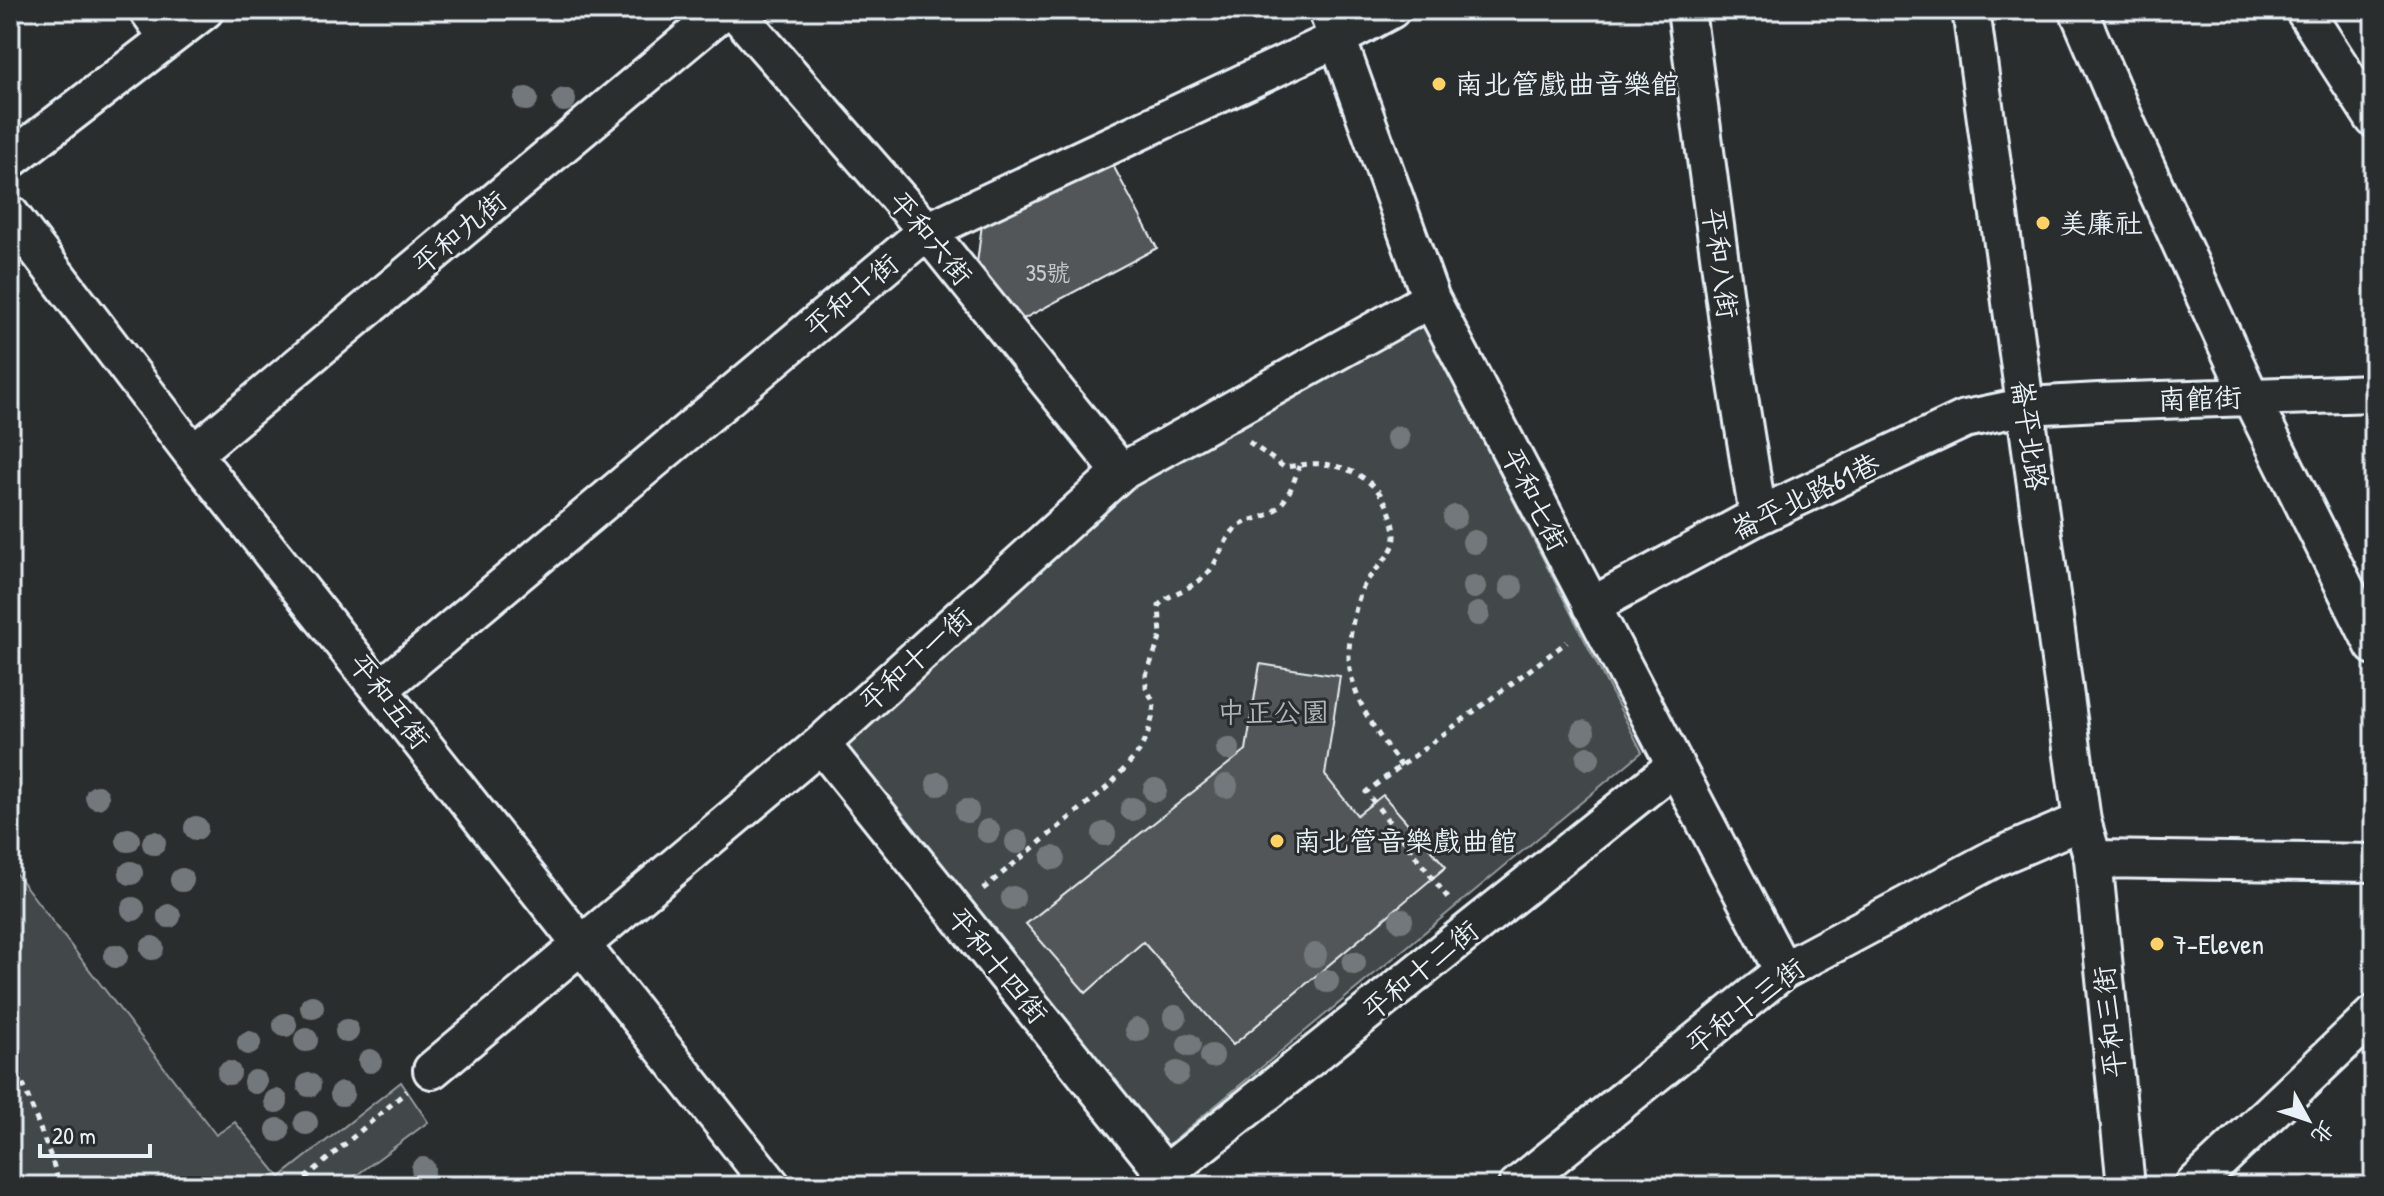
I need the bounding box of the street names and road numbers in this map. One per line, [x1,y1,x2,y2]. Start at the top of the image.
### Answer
street label: 平和九街 [404,181,514,283]
street label: 平和六街 [880,183,982,293]
street label: 平和八街 [1694,205,1748,321]
street label: 平和十街 [796,244,906,346]
street label: 崙平北路 [2003,377,2057,493]
street label: 南館街 [2157,378,2243,418]
street label: 平和七街 [1493,440,1577,558]
street label: 崙平北路61巷 [1724,443,1887,548]
street label: 平和十一街 [850,598,980,720]
street label: 平和五街 [341,645,439,757]
street label: 平和十四街 [939,899,1057,1031]
street label: 平和十二街 [1354,911,1486,1029]
street label: 平和十三街 [1678,949,1812,1063]
street label: 平和三街 [2084,964,2134,1080]

